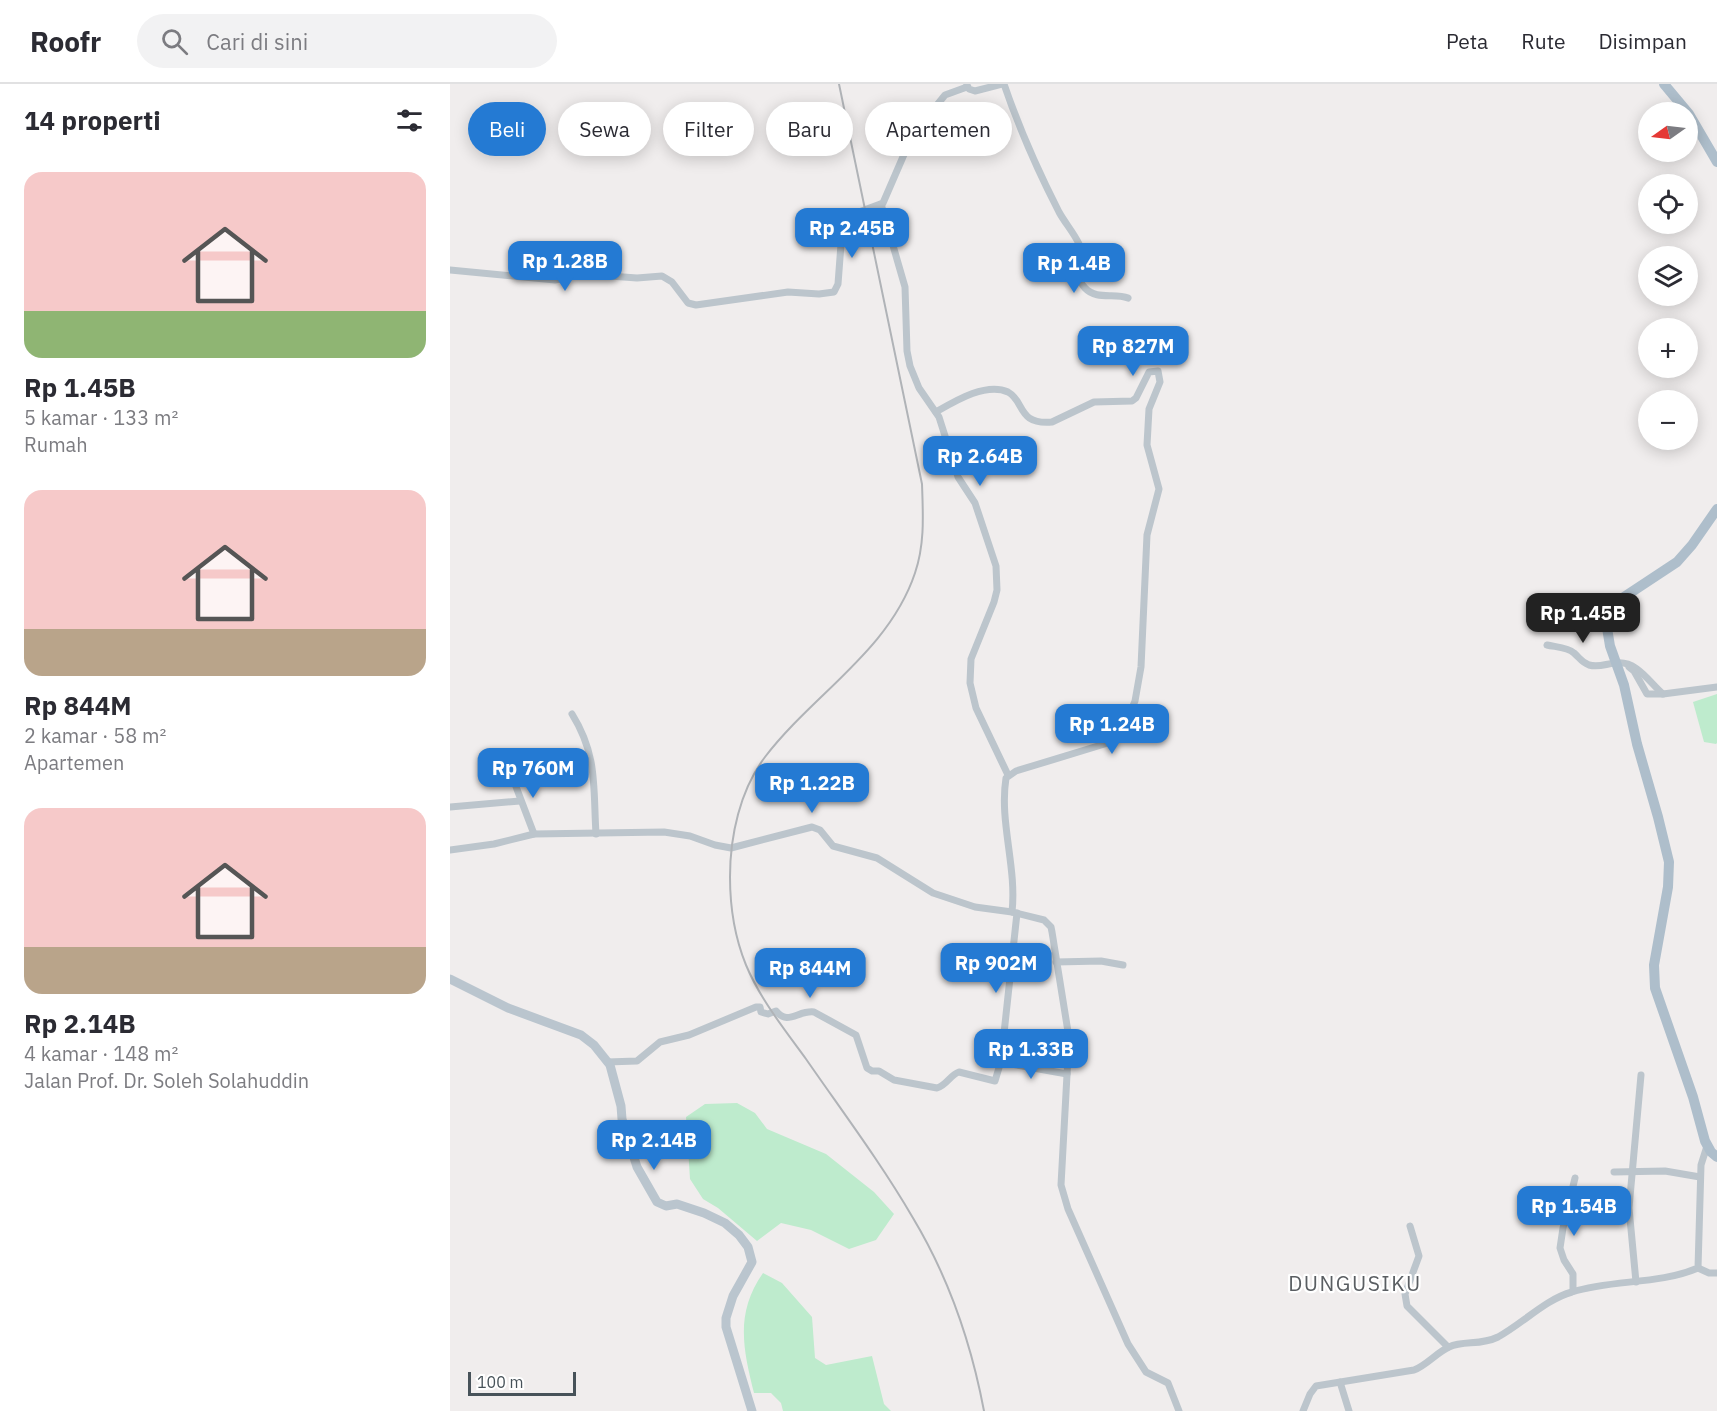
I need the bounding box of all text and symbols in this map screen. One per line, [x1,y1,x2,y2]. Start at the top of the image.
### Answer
search box [137,14,557,68]
text: Roofr [30,23,101,60]
icon: search [158,25,191,58]
text: Cari di sini [206,27,308,56]
text: Peta [1446,27,1488,55]
text: Rute [1521,27,1566,55]
text: Disimpan [1599,27,1687,55]
chip: Beli [468,102,546,156]
chip: Sewa [558,102,651,156]
chip: Filter [663,102,754,156]
chip: Baru [766,102,853,156]
chip: Apartemen [865,102,1012,156]
north arrow [1638,102,1698,162]
map controls [1638,102,1698,450]
text: 14 properti [24,103,161,137]
icon: filters [393,104,426,137]
button: locate [1638,174,1698,234]
pin: Rp 2.45B [790,208,914,259]
icon: home [171,211,279,319]
text: Rp 2.45B [809,214,895,241]
pin: Rp 1.28B [503,241,627,292]
pin: Rp 1.4B [1019,243,1129,294]
button: layers [1638,246,1698,306]
text: Rp 1.28B [522,247,608,274]
text: Rp 1.4B [1037,249,1111,276]
button: + [1638,318,1698,378]
pin: Rp 827M [1078,326,1188,377]
text: Rp 827M [1092,332,1174,359]
text: Rp 1.45B [24,370,136,404]
button: − [1638,390,1698,450]
text: 5 kamar · 133 m² [24,404,178,431]
text: Rumah [24,431,88,458]
pin: Rp 2.64B [918,436,1042,487]
text: Rp 2.64B [937,442,1023,469]
icon: home [171,529,279,637]
pin: Rp 1.45B [1521,593,1645,644]
text: Rp 1.45B [1540,599,1626,626]
text: Rp 844M [24,688,132,722]
pin: Rp 1.24B [1050,704,1174,755]
text: Rp 1.24B [1069,710,1155,737]
text: 2 kamar · 58 m² [24,722,166,749]
pin: Rp 760M [478,748,588,799]
text: Apartemen [24,749,124,776]
text: Rp 760M [492,754,574,781]
pin: Rp 1.22B [750,763,874,814]
text: Rp 1.22B [769,769,855,796]
icon: home [171,847,279,955]
pin: Rp 902M [941,943,1051,994]
pin: Rp 844M [755,948,865,999]
text: Rp 902M [955,949,1037,976]
text: Rp 844M [769,954,851,981]
text: Rp 2.14B [24,1006,136,1040]
pin: Rp 1.33B [969,1029,1093,1080]
text: Rp 1.33B [988,1035,1074,1062]
text: 4 kamar · 148 m² [24,1040,178,1067]
text: Jalan Prof. Dr. Soleh Solahuddin [24,1067,309,1094]
pin: Rp 2.14B [592,1120,716,1171]
text: Rp 2.14B [611,1126,697,1153]
pin: Rp 1.54B [1512,1186,1636,1237]
text: Rp 1.54B [1531,1192,1617,1219]
district label: DUNGUSIKU [1288,1269,1422,1297]
scale bar [468,1369,576,1396]
text: 100 m [477,1372,524,1392]

